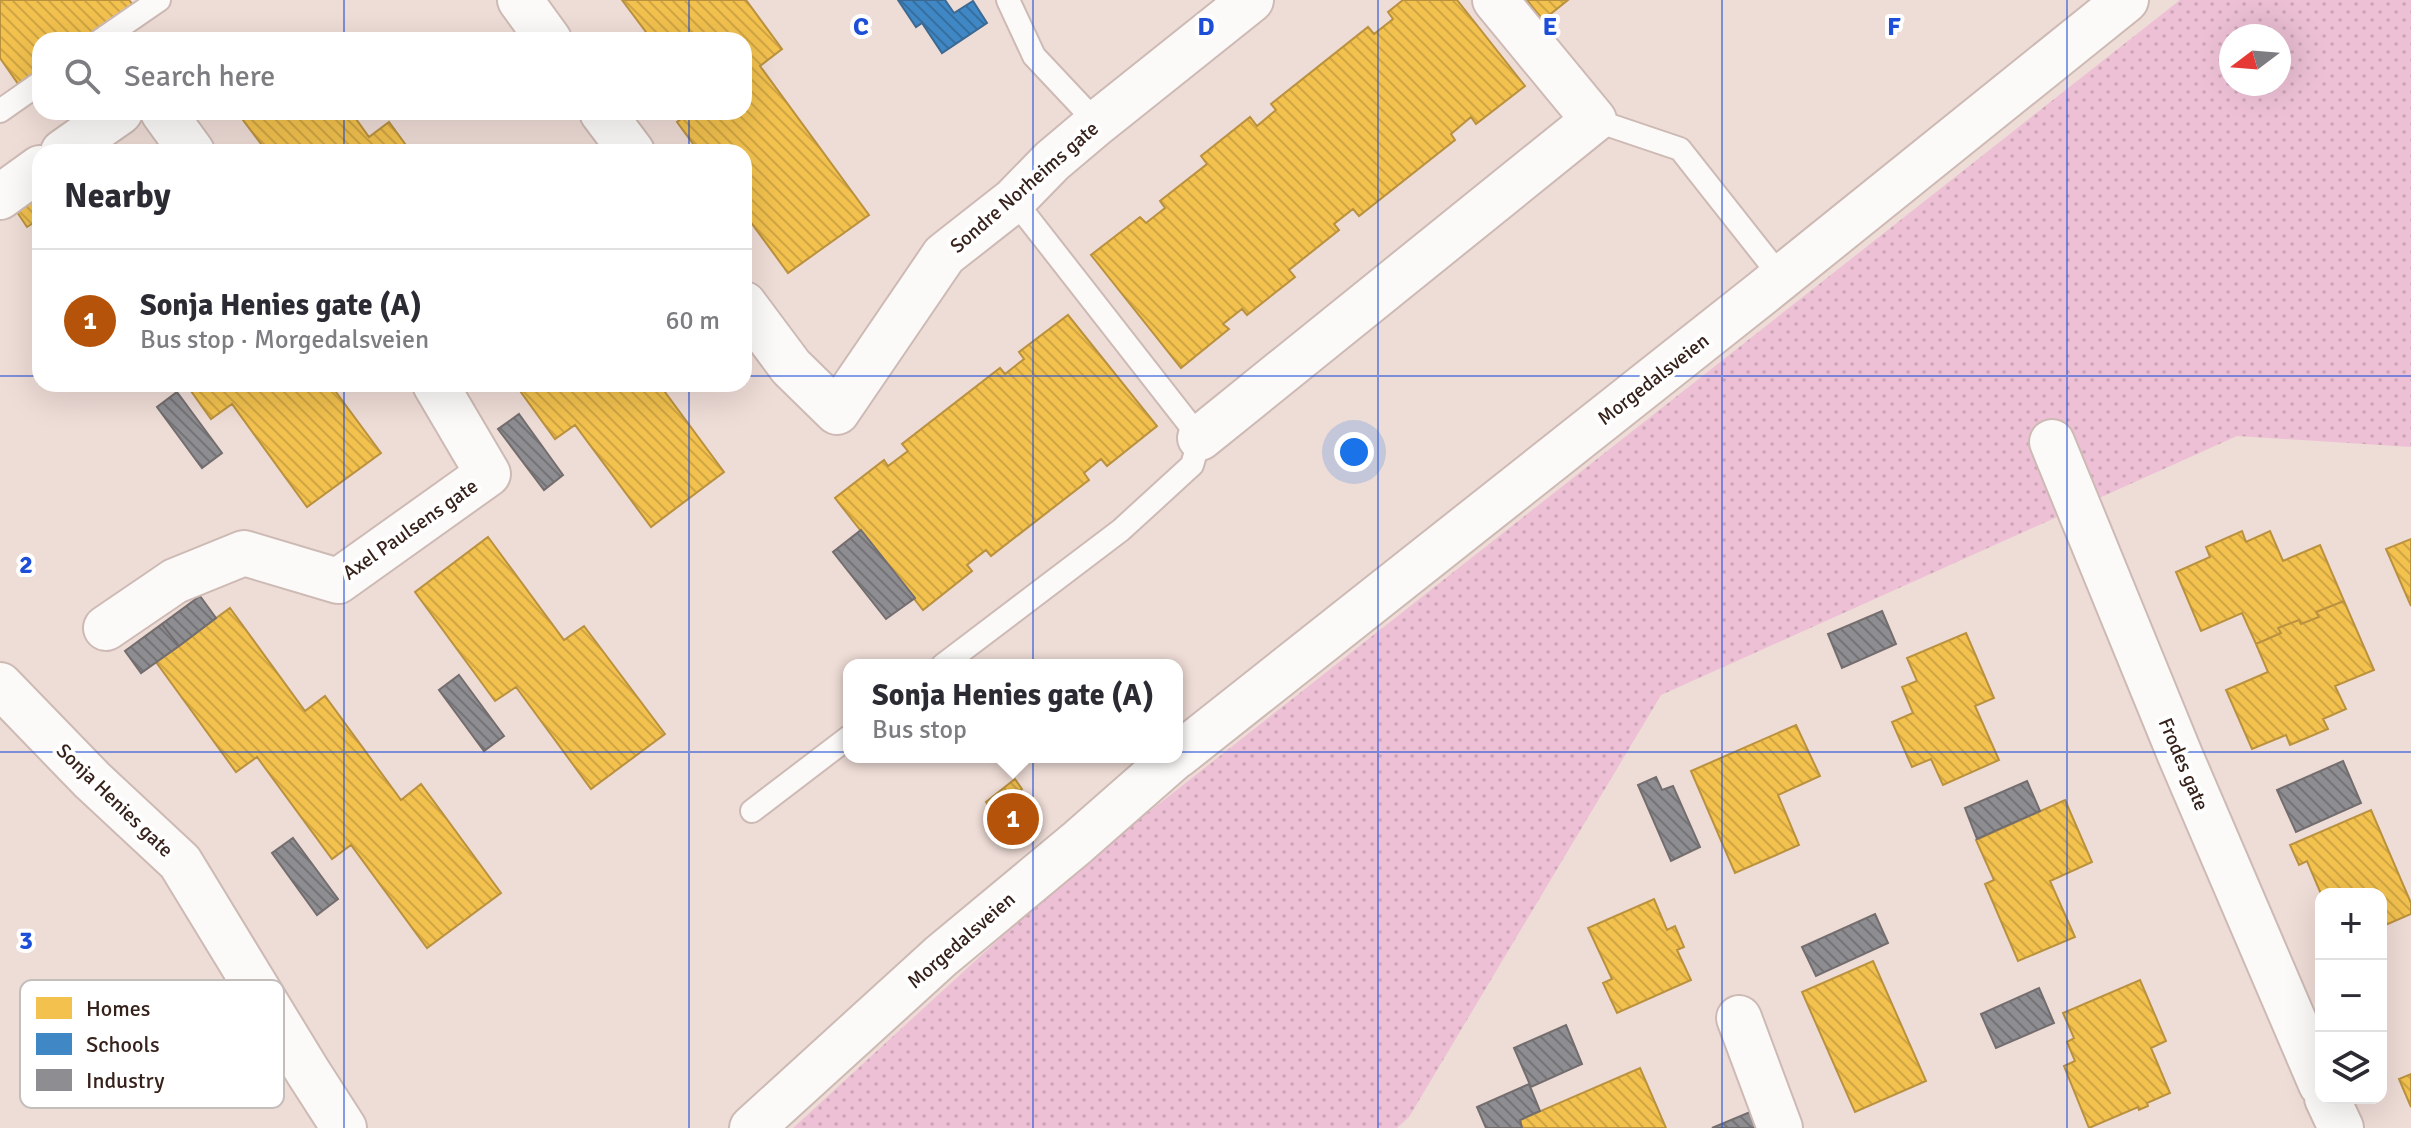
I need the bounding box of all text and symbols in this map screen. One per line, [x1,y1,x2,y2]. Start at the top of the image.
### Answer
text: C [853,11,869,43]
text: D [1197,11,1215,43]
text: E [1543,11,1557,43]
text: F [1887,11,1901,43]
north arrow [2219,24,2291,96]
search box [32,32,752,120]
icon: search [60,54,104,98]
text: Search here [124,58,275,95]
street label: Sondre Norheims gate [945,116,1104,259]
text: Nearby [64,175,171,217]
text: Sonja Henies gate (A) [140,287,422,324]
text: 1 [83,305,97,337]
text: 60 m [665,305,720,337]
text: Bus stop · Morgedalsveien [140,324,429,356]
street label: Morgedalsveien [1592,328,1714,431]
your location [1334,432,1374,472]
street label: Axel Paulsens gate [338,473,483,585]
text: 2 [19,549,33,581]
popup [843,659,1183,763]
text: Sonja Henies gate (A) [872,677,1154,714]
text: Bus stop [872,714,967,746]
street label: Frodes gate [2153,714,2214,814]
street label: Sonja Henies gate [51,738,178,862]
pin: 1 [987,789,1039,849]
street label: Morgedalsveien [902,887,1020,994]
map controls [2315,888,2387,1104]
button: + [2315,888,2387,960]
text: 3 [19,925,33,957]
button: − [2315,960,2387,1032]
legend [20,980,284,1108]
text: Homes [86,995,150,1022]
text: Schools [86,1031,160,1058]
button: layers [2315,1032,2387,1104]
text: Industry [86,1067,165,1094]

